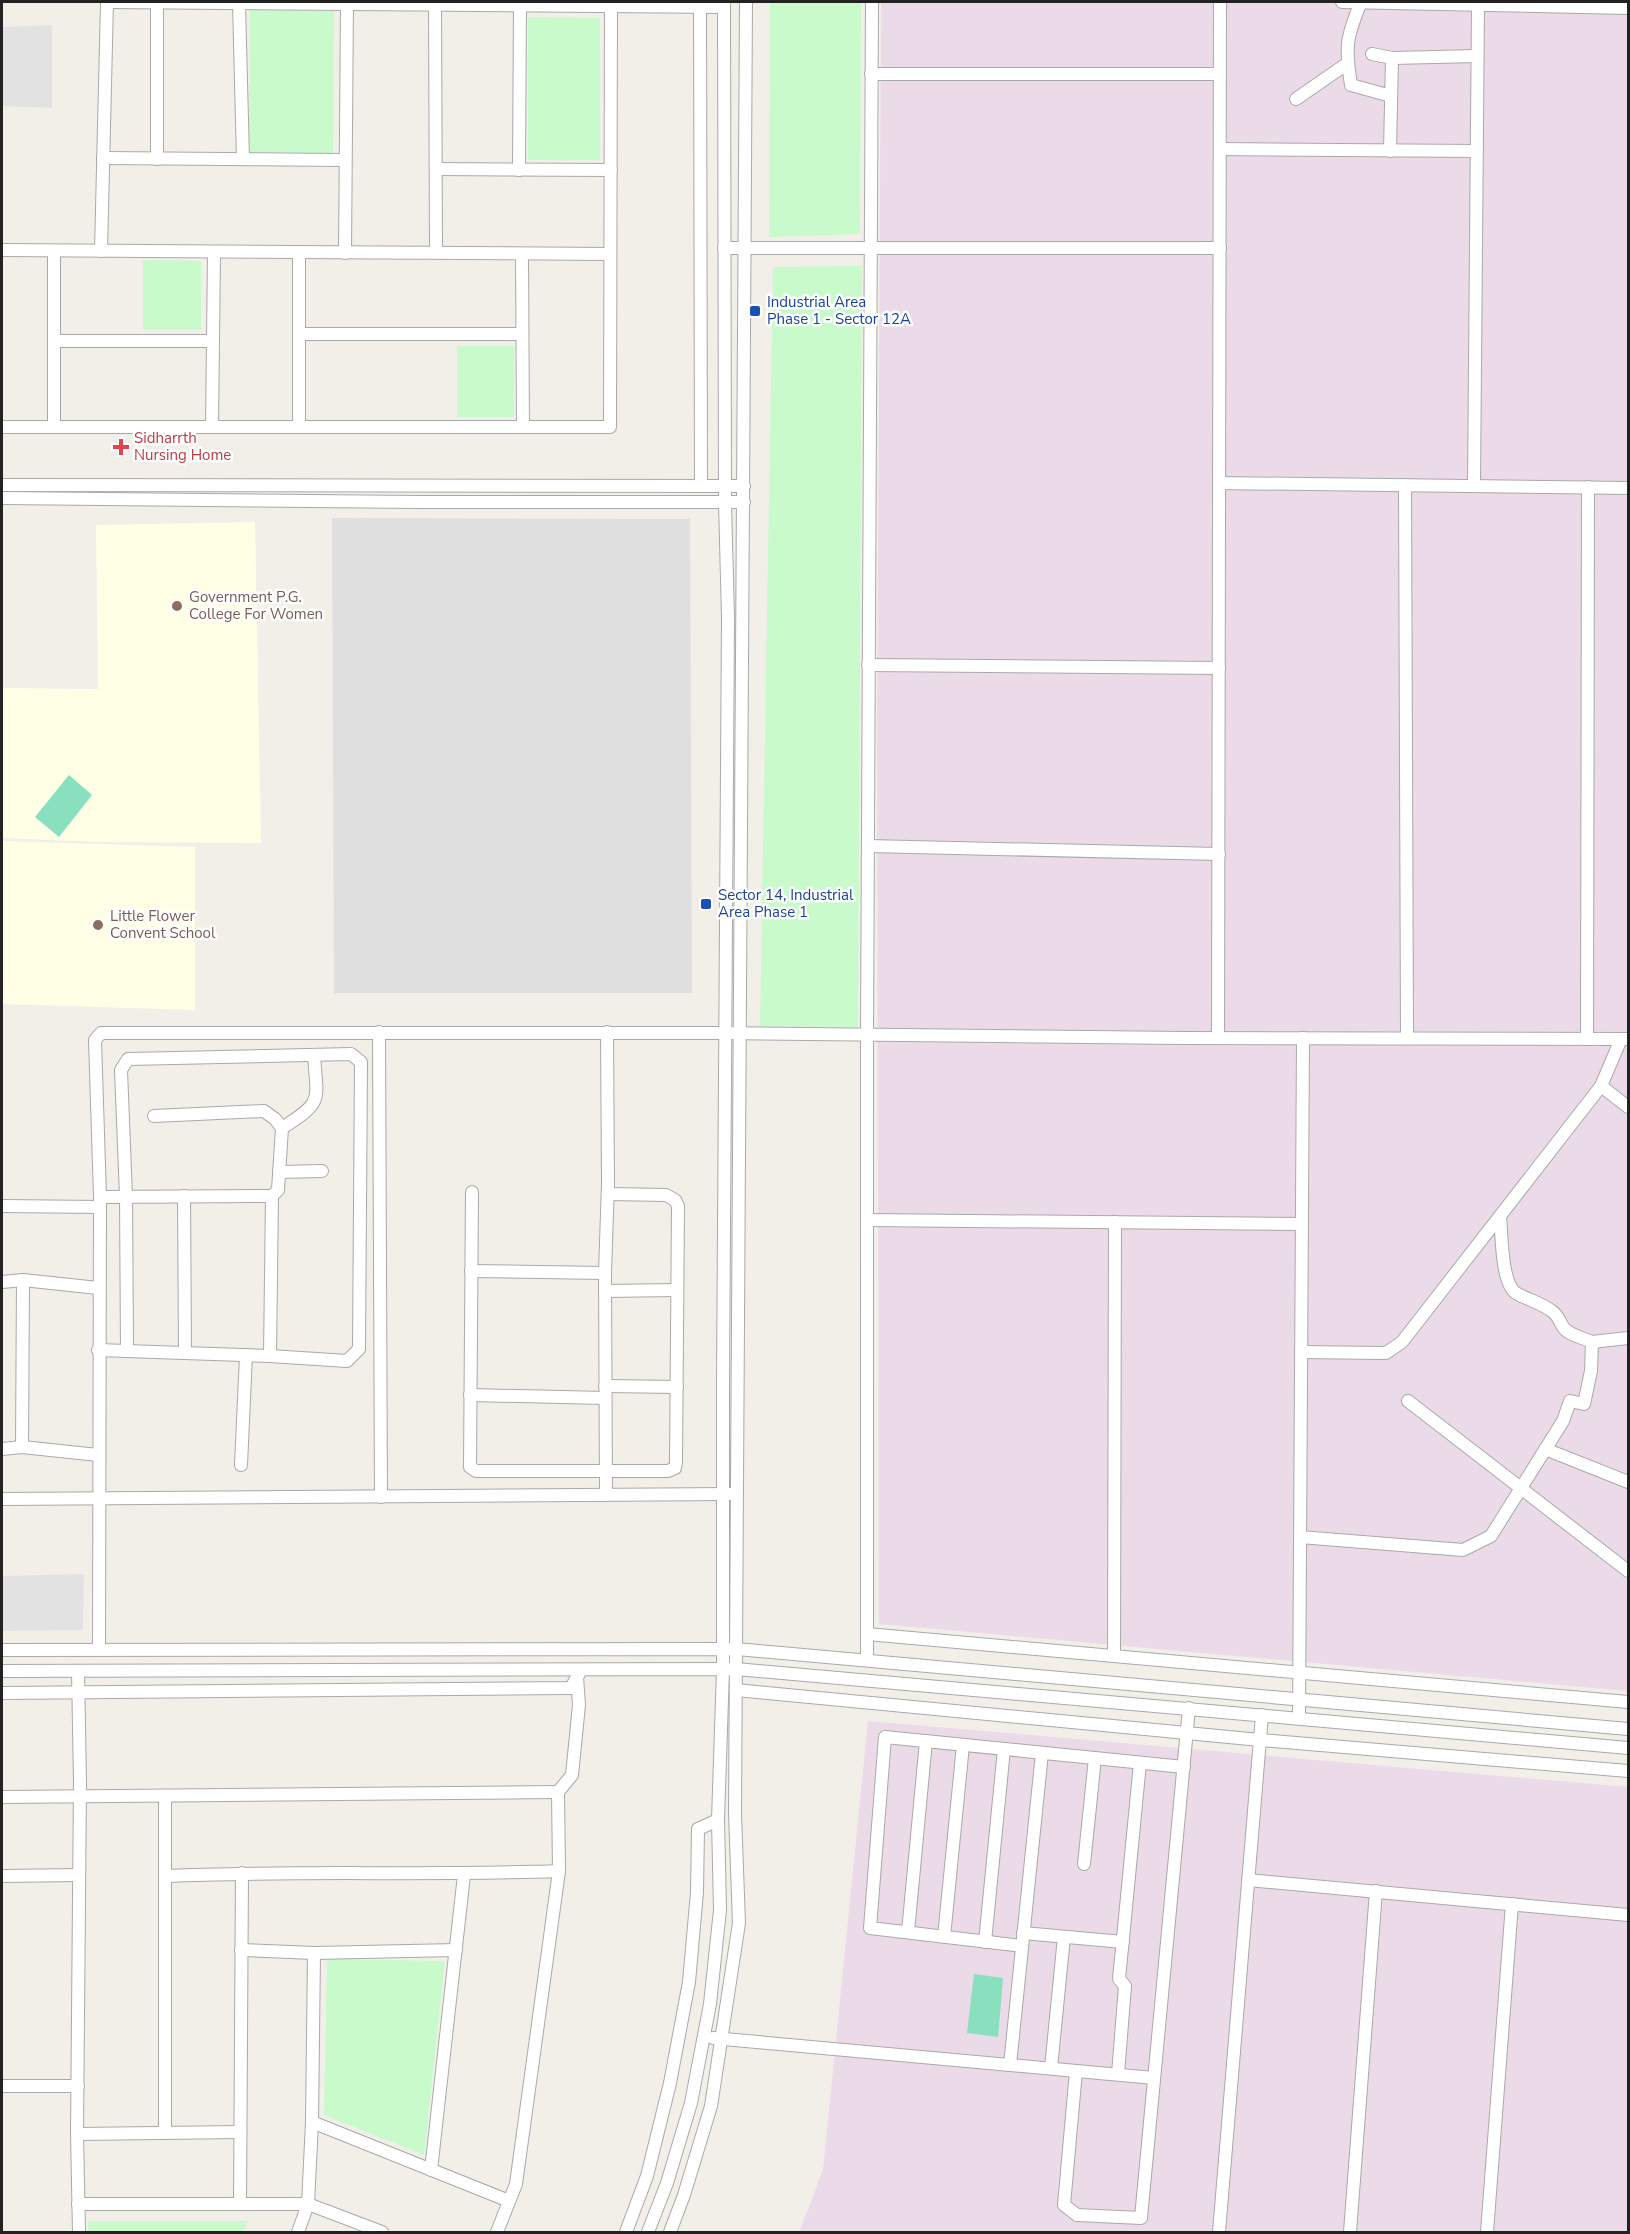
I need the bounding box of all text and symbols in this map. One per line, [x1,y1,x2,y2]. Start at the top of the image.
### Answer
place label: Industrial Area Phase 1 - Sector 12A [767,292,911,329]
marker: Industrial Area Phase 1 - Sector 12A [748,304,762,318]
place label: Sidharrth Nursing Home [134,428,231,465]
marker: Sidharrth Nursing Home [112,438,130,456]
place label: Government P.G. College For Women [189,587,323,624]
marker: Government P.G. College For Women [170,599,184,613]
place label: Sector 14, Industrial Area Phase 1 [718,885,854,922]
marker: Sector 14, Industrial Area Phase 1 [699,897,713,911]
place label: Little Flower Convent School [110,906,216,943]
marker: Little Flower Convent School [91,918,105,932]

